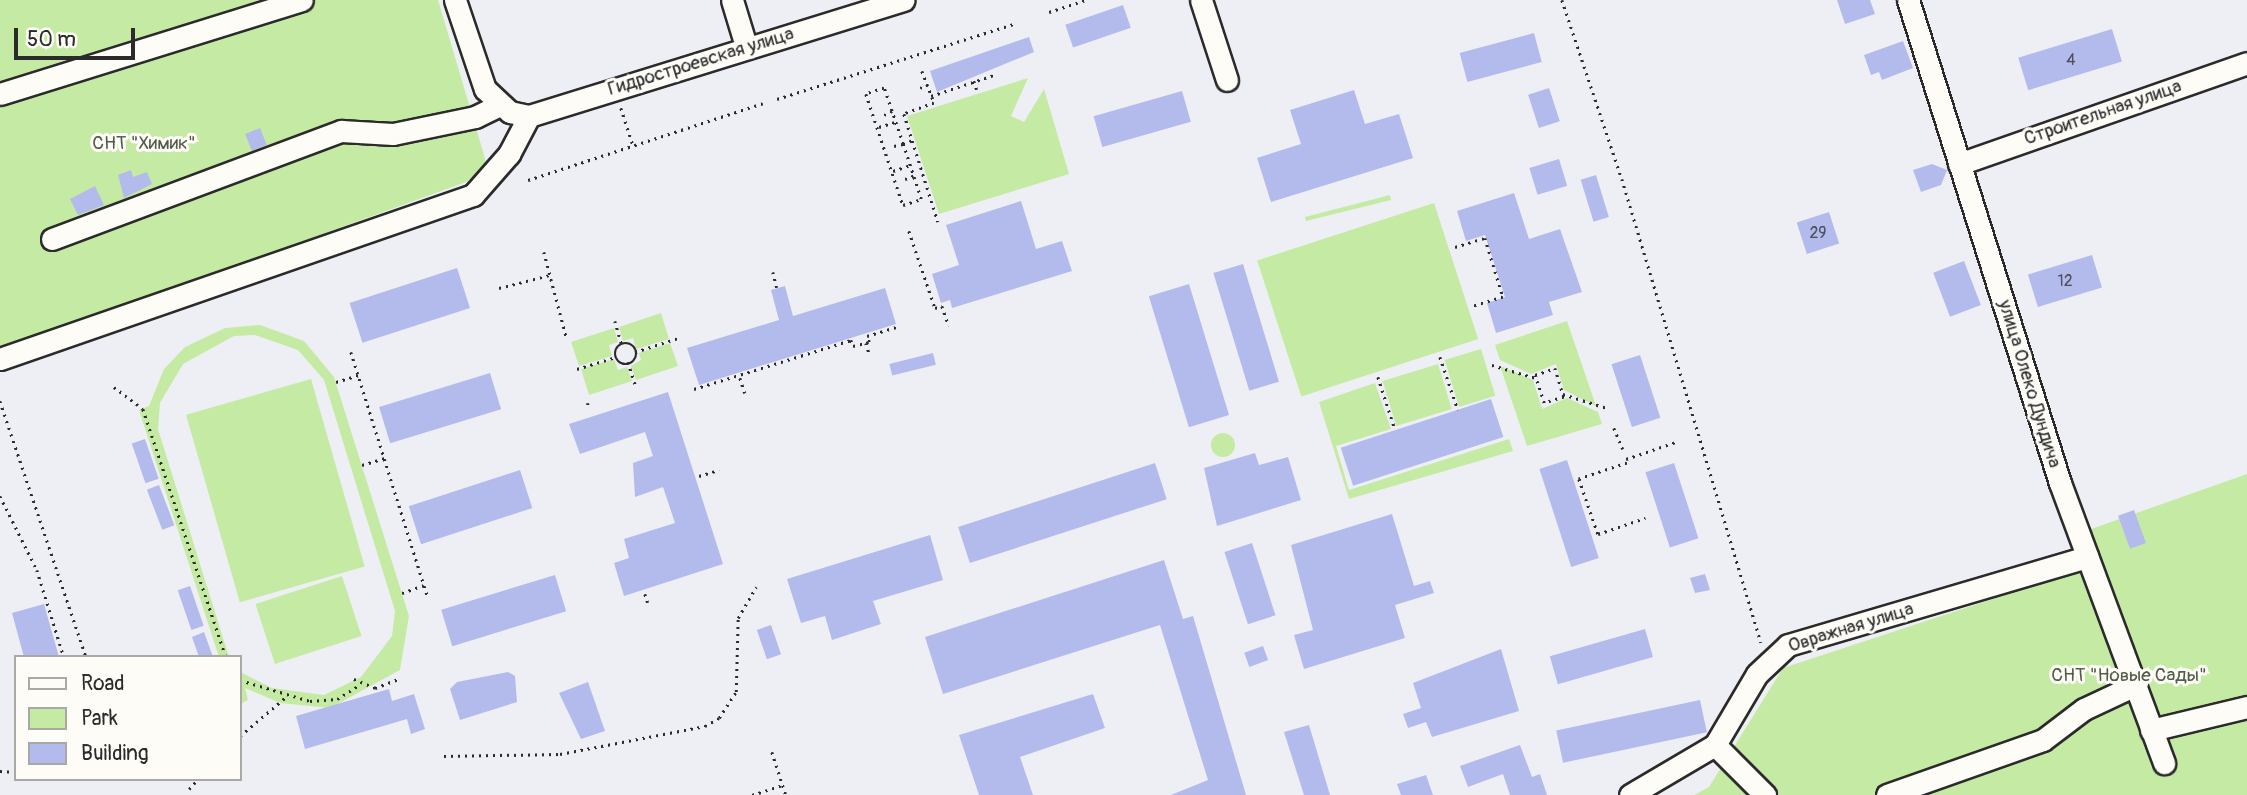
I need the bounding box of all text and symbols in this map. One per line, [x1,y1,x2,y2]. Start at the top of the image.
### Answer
scale bar [18,14,138,58]
street label: Гидростроевская улица [605,23,797,101]
text: 50 m [27,26,76,53]
house number: 4 [2066,50,2076,70]
street label: Строительная улица [2021,75,2185,151]
park label: СНТ "Химик" [92,133,196,155]
house number: 29 [1809,223,1827,243]
house number: 12 [2057,271,2073,291]
street label: улица Олеко Дундича [1993,297,2065,471]
street label: Овражная улица [1785,598,1917,658]
legend [14,655,242,781]
park label: СНТ "Новые Сады" [2051,665,2207,687]
text: Road [81,670,125,697]
text: Park [81,705,118,732]
text: Building [81,740,148,767]

